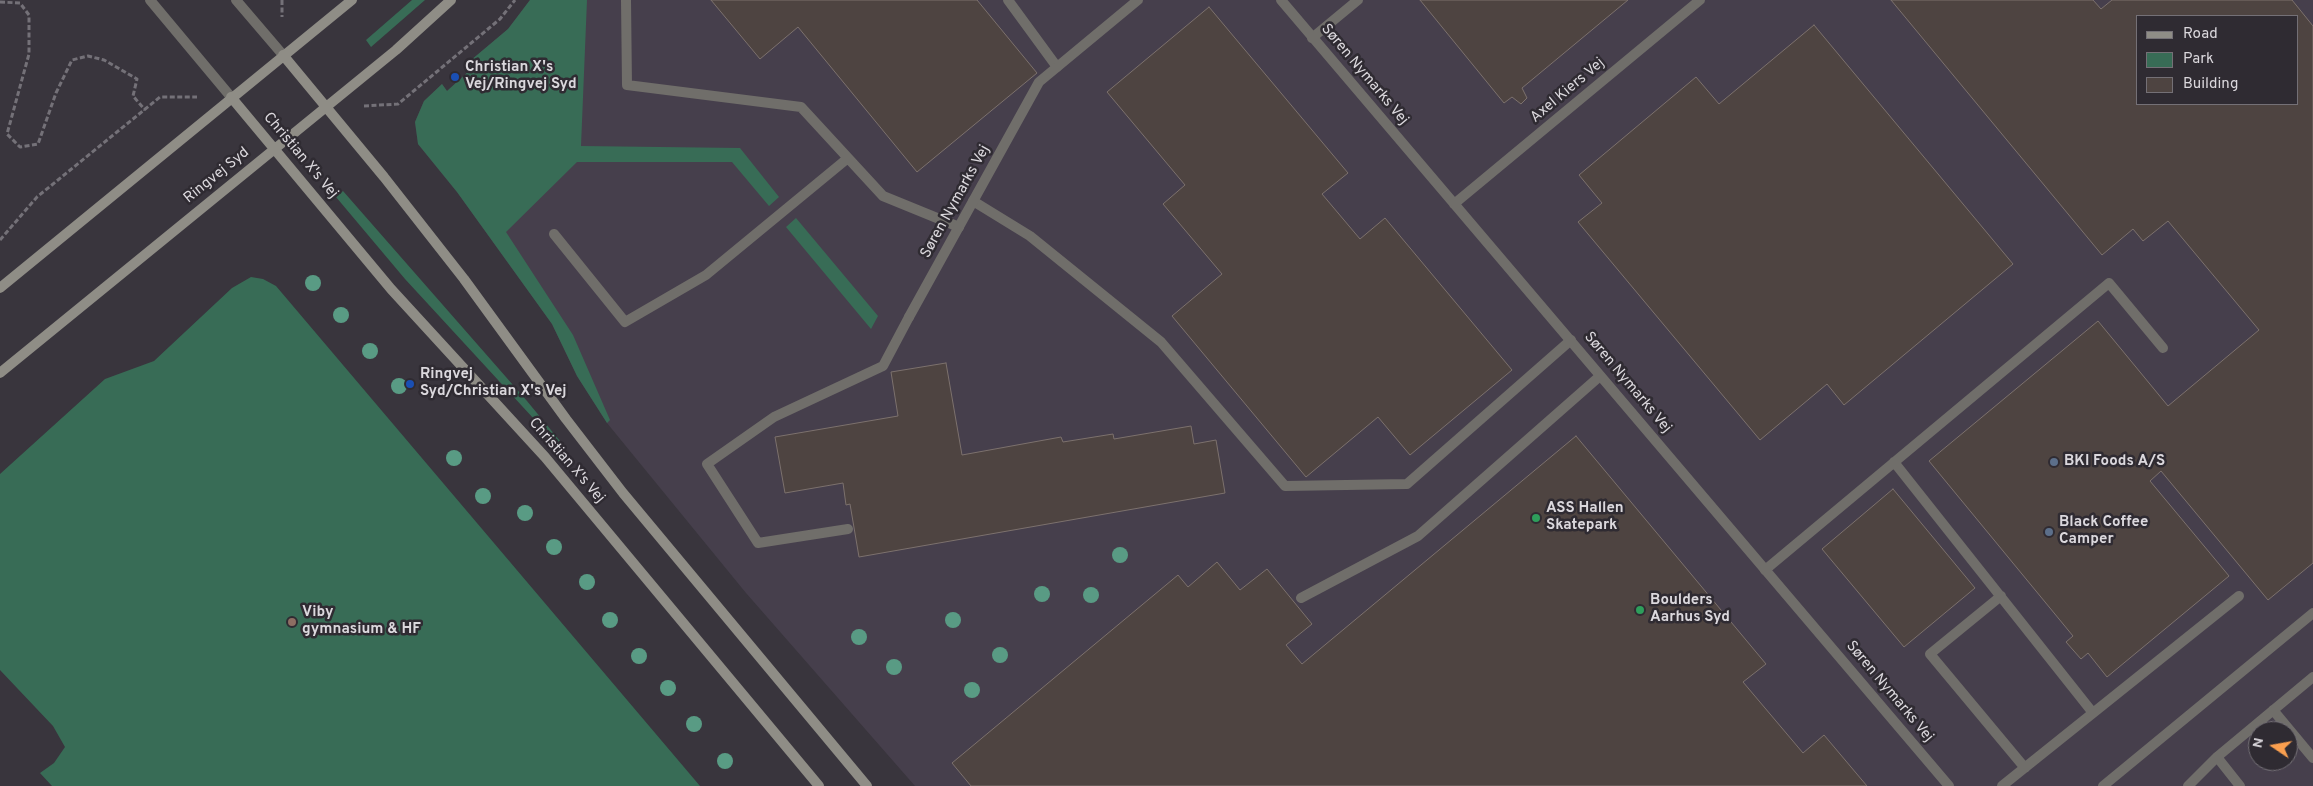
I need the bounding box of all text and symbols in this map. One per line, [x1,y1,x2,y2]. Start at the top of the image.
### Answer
legend [2136,15,2298,105]
street label: Søren Nymarks Vej [1316,21,1412,129]
text: Road [2183,25,2218,44]
text: Park [2183,50,2214,69]
street label: Axel Kiers Vej [1527,55,1609,127]
place label: Christian X's Vej/Ringvej Syd [465,59,577,94]
marker: Christian X's Vej/Ringvej Syd [449,71,461,83]
text: Building [2183,75,2238,94]
street label: Christian X's Vej [259,109,341,203]
street label: Søren Nymarks Vej [917,142,995,262]
street label: Ringvej Syd [181,144,253,208]
street label: Søren Nymarks Vej [1579,329,1675,437]
place label: Ringvej Syd/Christian X's Vej [420,366,567,401]
marker: Ringvej Syd/Christian X's Vej [404,378,416,390]
street label: Christian X's Vej [524,415,608,507]
place label: BKI Foods A/S [2064,453,2165,471]
marker: BKI Foods A/S [2048,456,2060,468]
place label: ASS Hallen Skatepark [1546,500,1624,535]
marker: ASS Hallen Skatepark [1530,512,1542,524]
place label: Black Coffee Camper [2059,514,2148,549]
marker: Black Coffee Camper [2043,526,2055,538]
place label: Boulders Aarhus Syd [1650,592,1730,627]
place label: Viby gymnasium & HF [302,604,421,639]
marker: Boulders Aarhus Syd [1634,604,1646,616]
marker: Viby gymnasium & HF [286,616,298,628]
street label: Søren Nymarks Vej [1841,638,1937,746]
north arrow [2248,721,2298,771]
text: N [2249,736,2268,750]

